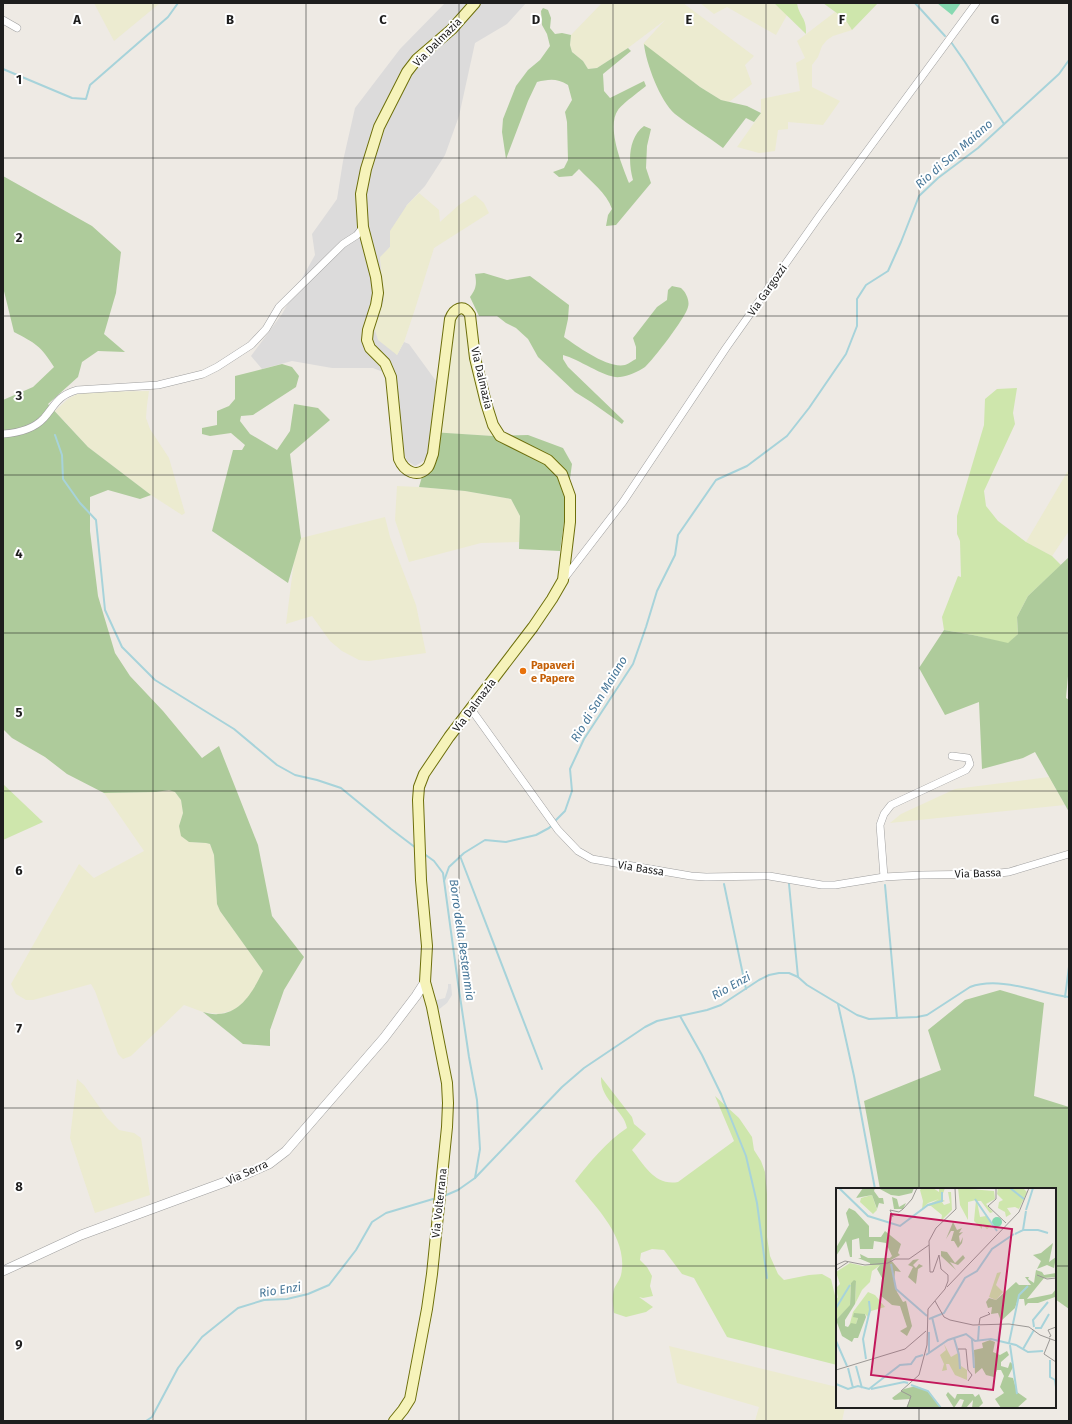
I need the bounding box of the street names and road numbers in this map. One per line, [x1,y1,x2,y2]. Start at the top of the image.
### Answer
street label: Via Dalmazia [410,15,464,69]
street label: Via Gargozzi [745,262,790,318]
street label: Via Dalmazia [468,346,495,411]
street label: Via Dalmazia [450,676,499,735]
street label: Via Bassa [617,858,665,879]
street label: Via Bassa [954,866,1002,881]
street label: Via Serra [224,1158,270,1187]
street label: Via Volterrana [429,1168,450,1239]

